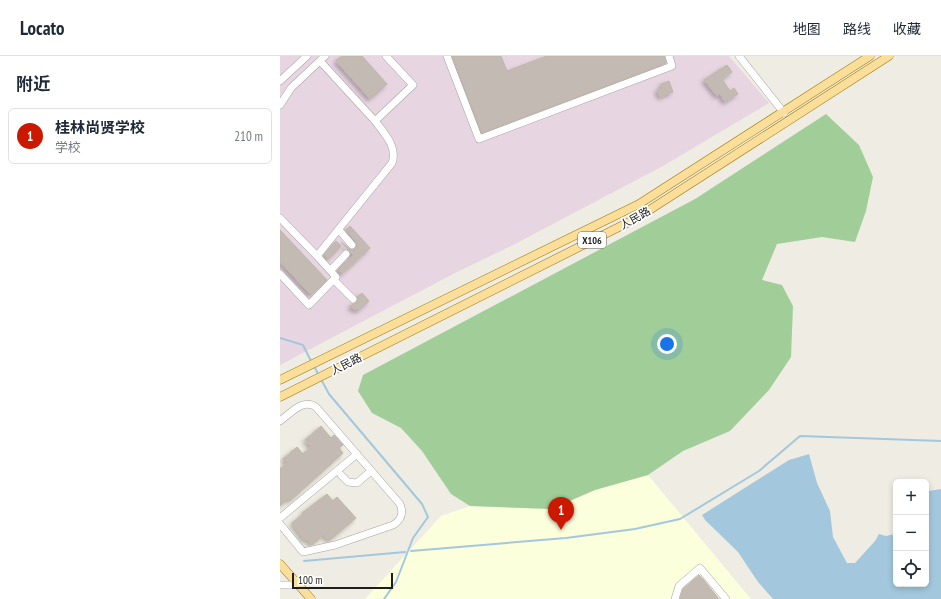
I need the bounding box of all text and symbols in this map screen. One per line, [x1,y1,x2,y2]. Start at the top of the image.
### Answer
text: Locato [20,16,65,40]
text: 地图 [793,20,821,38]
text: 路线 [843,20,871,38]
text: 收藏 [893,20,921,38]
text: 附近 [16,73,50,95]
text: 桂林尚贤学校 [55,118,145,137]
text: 1 [27,128,33,145]
text: 210 m [234,128,263,145]
text: 学校 [55,139,81,156]
street label: 人民路 [617,204,653,232]
road number: X106 [578,232,606,248]
your location [657,334,677,354]
street label: 人民路 [328,350,364,378]
map controls [893,479,929,587]
button: + [893,479,929,515]
pin: 1 [548,497,574,530]
button: − [893,515,929,551]
button: locate [893,551,929,587]
scale bar [292,571,393,590]
text: 100 m [298,573,322,587]

